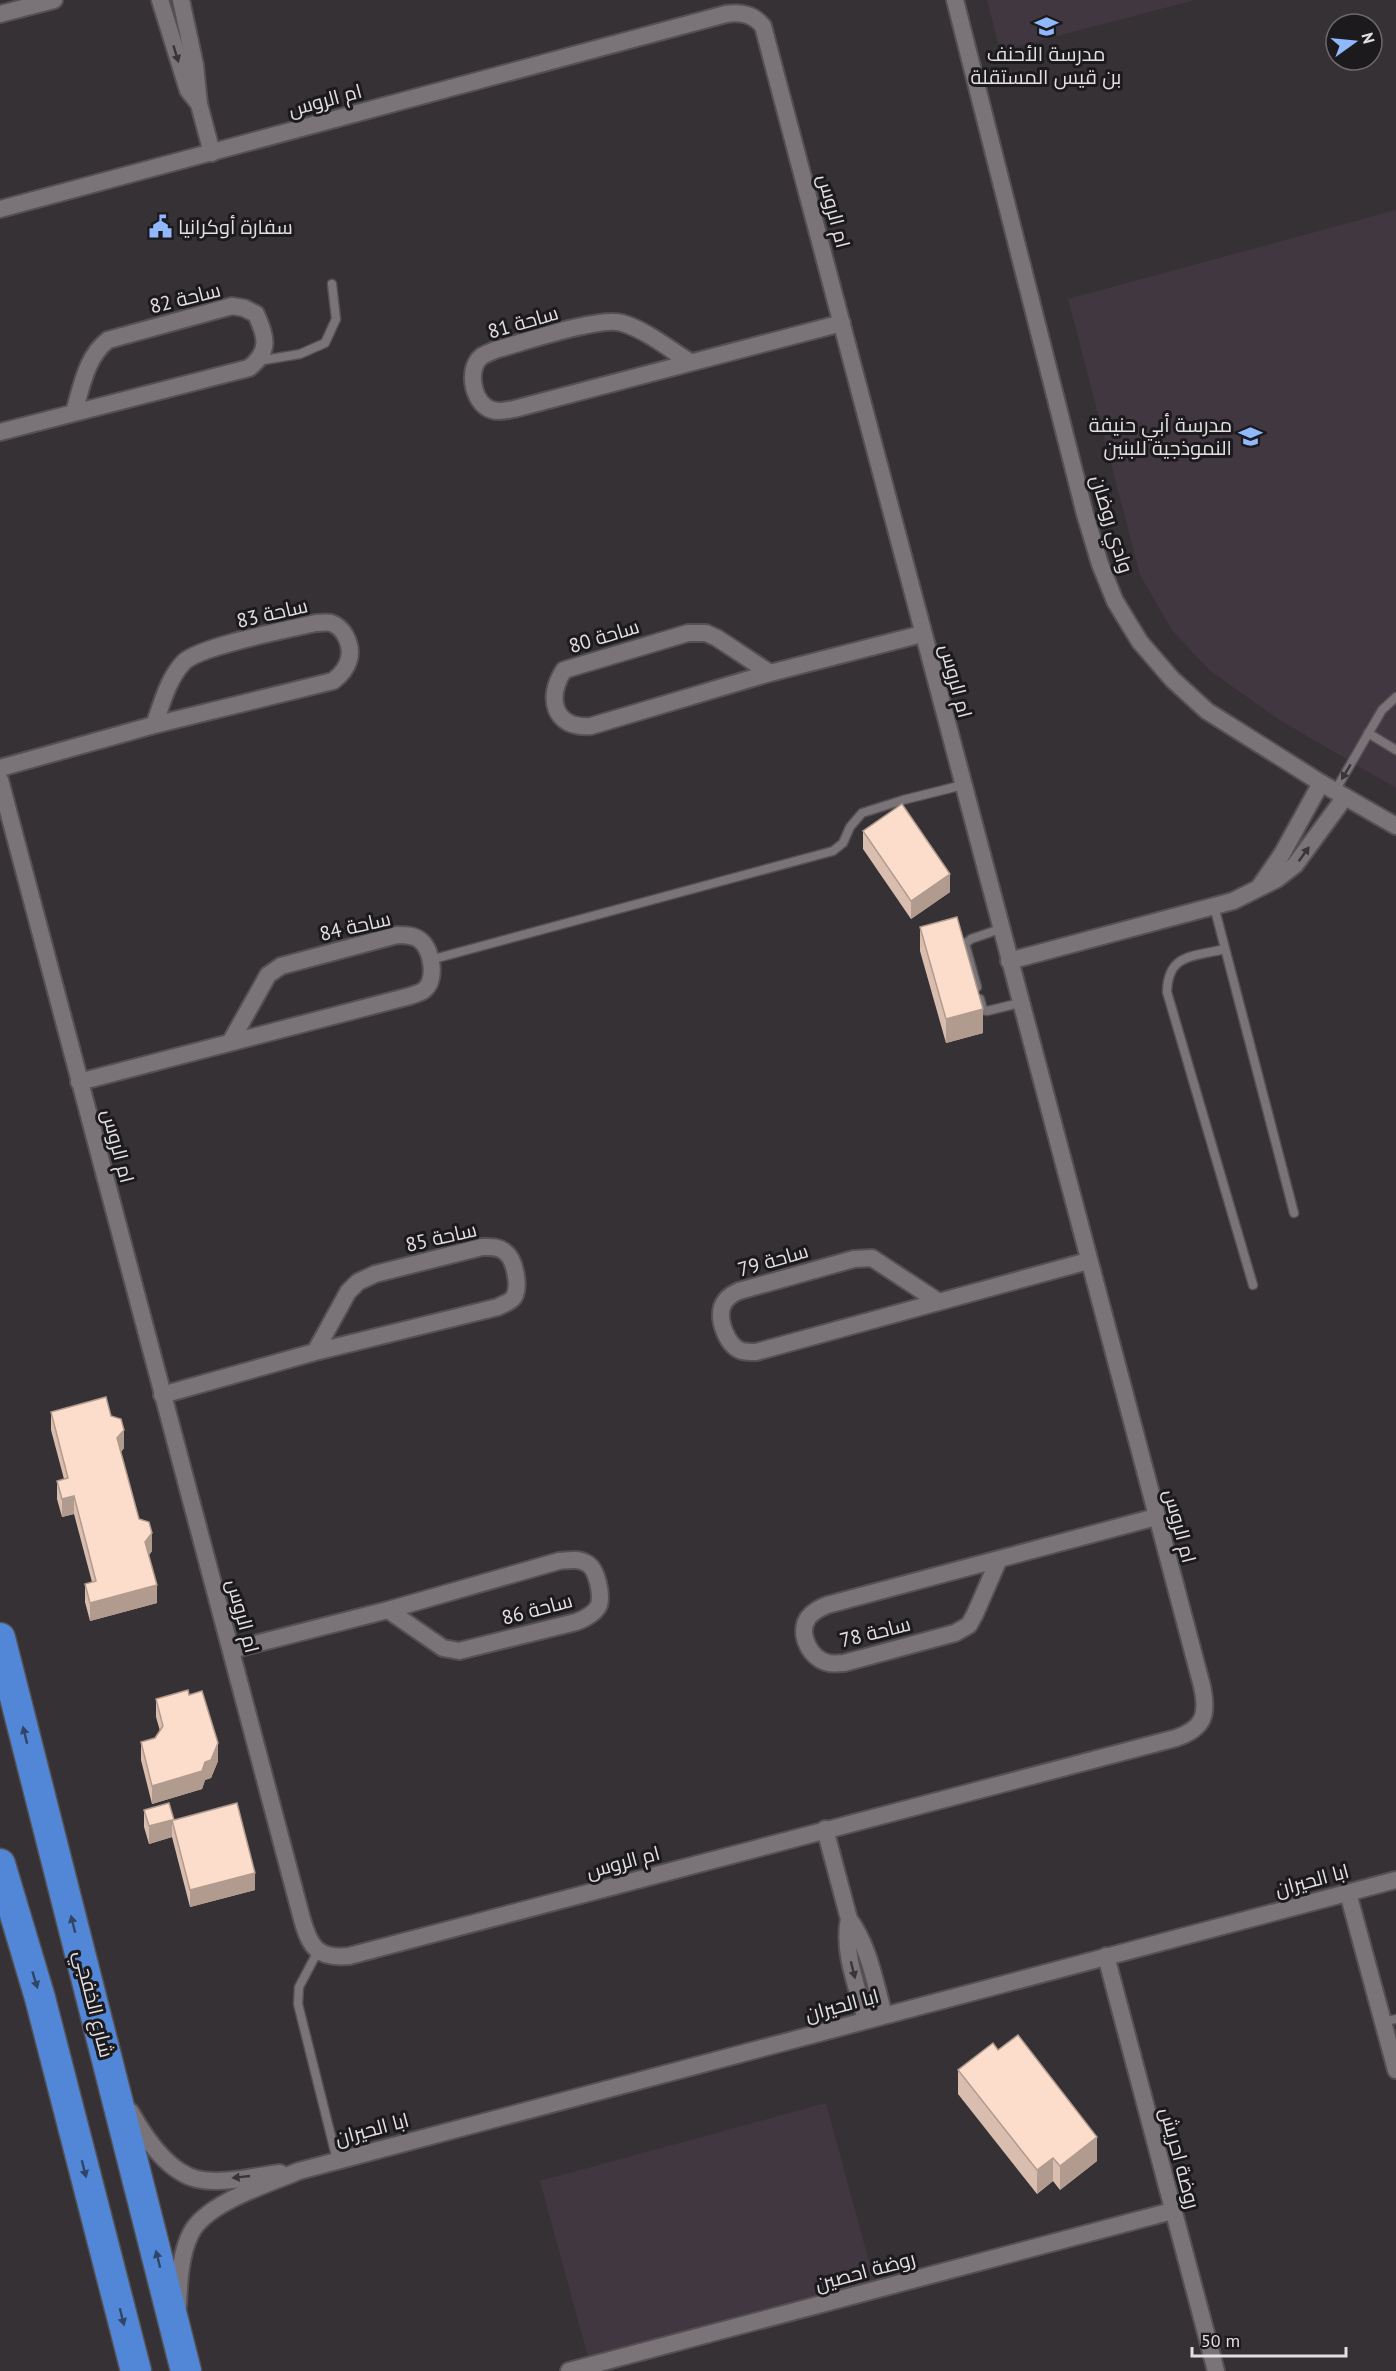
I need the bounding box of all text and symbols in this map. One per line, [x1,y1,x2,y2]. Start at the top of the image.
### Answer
north arrow [1324,12,1384,72]
school or university icon: مدرسة الأحنف بن قيس المستقلة [1033,13,1059,39]
text: N [1357,30,1380,46]
place label: مدرسة الأحنف بن قيس المستقلة [971,41,1121,90]
one-way arrow [172,45,181,63]
street label: ام الروس [285,78,365,123]
street label: ام الروس [811,171,856,251]
public building icon: سفارة أوكرانيا [147,214,173,240]
place label: سفارة أوكرانيا [178,214,293,240]
street label: ساحة 82 [147,277,223,319]
street label: ساحة 81 [485,300,561,344]
place label: مدرسة أبي حنيفة النموذجية للبنين [1089,412,1232,461]
school or university icon: مدرسة أبي حنيفة النموذجية للبنين [1237,424,1263,450]
street label: وادي روضان [1082,472,1139,577]
street label: ساحة 83 [234,592,310,634]
street label: ساحة 80 [566,613,642,659]
street label: ام الروس [933,641,978,721]
one-way arrow [1341,764,1352,780]
one-way arrow [1298,846,1310,862]
street label: ساحة 84 [317,905,393,947]
street label: ام الروس [95,1106,140,1186]
street label: ساحة 85 [403,1216,479,1258]
street label: ساحة 79 [735,1238,811,1282]
street label: ام الروس [1157,1486,1202,1566]
street label: ام الروس [220,1576,265,1656]
street label: ساحة 86 [499,1587,575,1631]
street label: ساحة 78 [837,1611,913,1653]
one-way arrow [20,1726,29,1744]
street label: ام الروس [583,1840,663,1885]
street label: ابا الحيران [1272,1858,1352,1902]
one-way arrow [68,1915,78,1933]
street label: شارع الخفجي [65,1948,120,2061]
one-way arrow [849,1961,859,1979]
one-way arrow [31,1971,40,1989]
street label: ابا الحيران [802,1983,882,2027]
street label: روضة احريش [1154,2104,1206,2212]
street label: ابا الحيران [332,2107,412,2151]
one-way arrow [80,2160,89,2178]
one-way arrow [231,2173,250,2182]
street label: روضة احصين [812,2245,918,2297]
one-way arrow [152,2250,162,2269]
one-way arrow [118,2308,127,2326]
scale bar [1192,2320,1346,2358]
text: 50 m [1201,2329,1240,2352]

